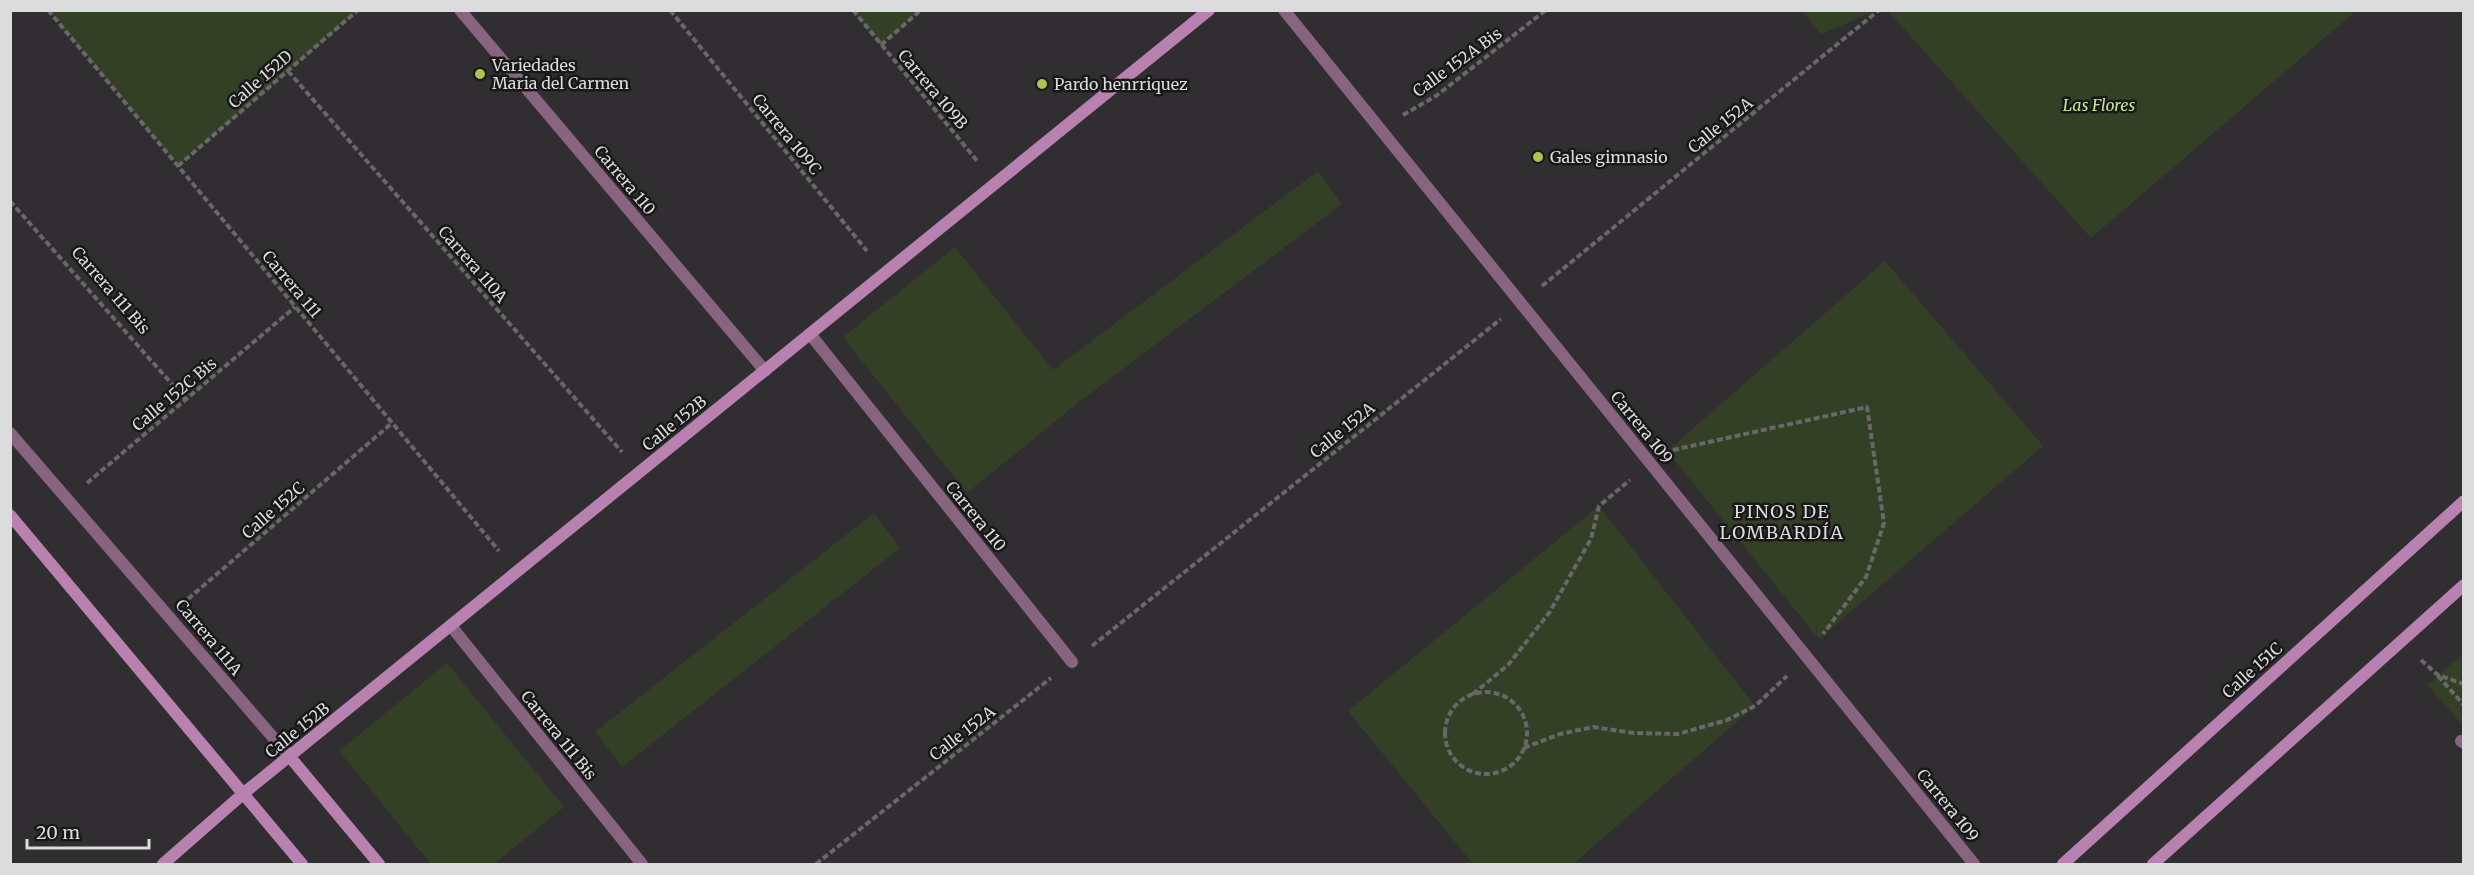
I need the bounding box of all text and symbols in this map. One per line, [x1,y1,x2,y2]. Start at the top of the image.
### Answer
street label: Calle 152A Bis [1409,23,1506,101]
street label: Carrera 109B [894,45,972,133]
street label: Calle 152D [224,46,296,112]
place label: Variedades Maria del Carmen [491,55,630,93]
marker: Variedades Maria del Carmen [473,67,487,81]
place label: Pardo henrriquez [1054,74,1188,94]
marker: Pardo henrriquez [1035,77,1049,91]
street label: Carrera 109C [748,90,826,178]
street label: Calle 152A [1684,92,1757,157]
park label: Las Flores [2063,95,2136,115]
street label: Carrera 110 [590,141,660,219]
place label: Gales gimnasio [1550,147,1668,167]
marker: Gales gimnasio [1531,150,1545,164]
street label: Carrera 110A [434,221,512,307]
street label: Carrera 111 Bis [68,242,154,338]
street label: Carrera 111 [258,246,326,322]
street label: Calle 152C Bis [128,353,220,435]
street label: Carrera 109 [1607,387,1677,467]
street label: Calle 152B [638,391,710,455]
street label: Calle 152A [1306,397,1379,462]
street label: Calle 152C [238,477,308,543]
street label: Carrera 110 [942,477,1010,555]
district label: PINOS DE LOMBARDÍA [1720,500,1844,544]
street label: Carrera 111A [171,595,247,680]
street label: Calle 151C [2218,638,2286,702]
street label: Carrera 111 Bis [517,686,601,784]
street label: Calle 152B [261,698,333,762]
street label: Calle 152A [925,701,999,765]
street label: Carrera 109 [1913,765,1983,845]
scale bar [27,812,148,850]
text: 20 m [36,821,80,844]

